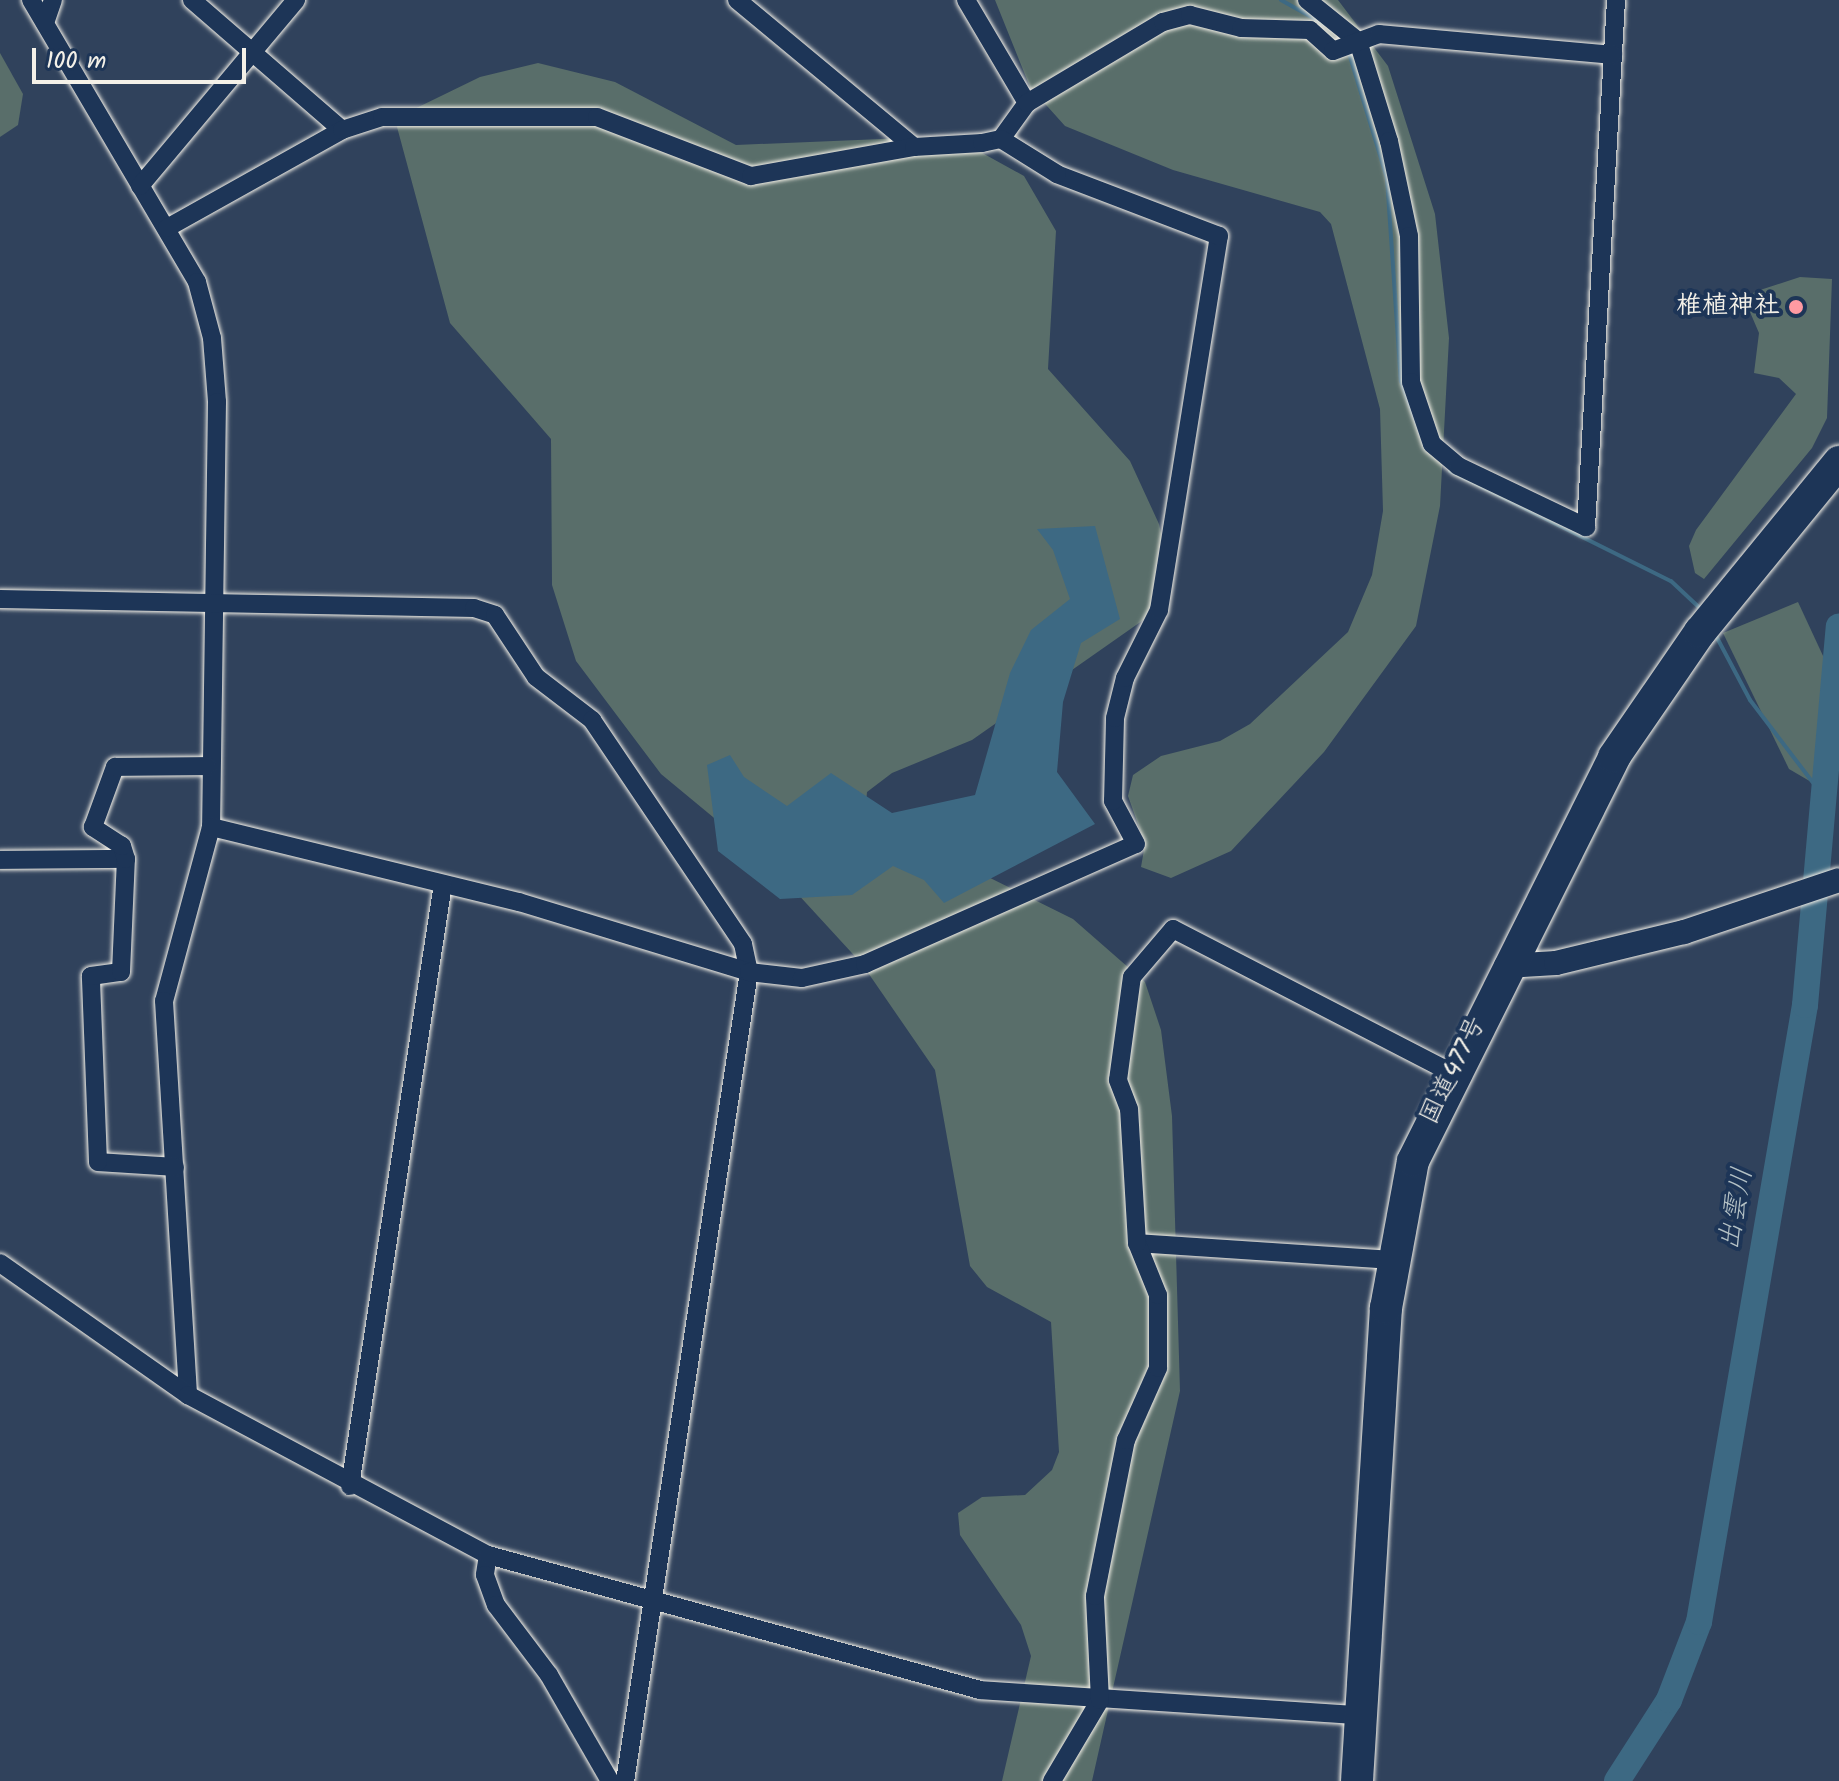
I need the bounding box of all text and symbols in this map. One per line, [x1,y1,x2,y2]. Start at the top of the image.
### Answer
scale bar [36,32,250,82]
text: 100 m [46,42,106,81]
place label: 椎植神社 [1676,291,1780,323]
marker: 椎植神社 [1787,298,1805,316]
street label: 国道477号 [1414,1012,1494,1130]
water label: 出雲川 [1713,1165,1761,1253]

